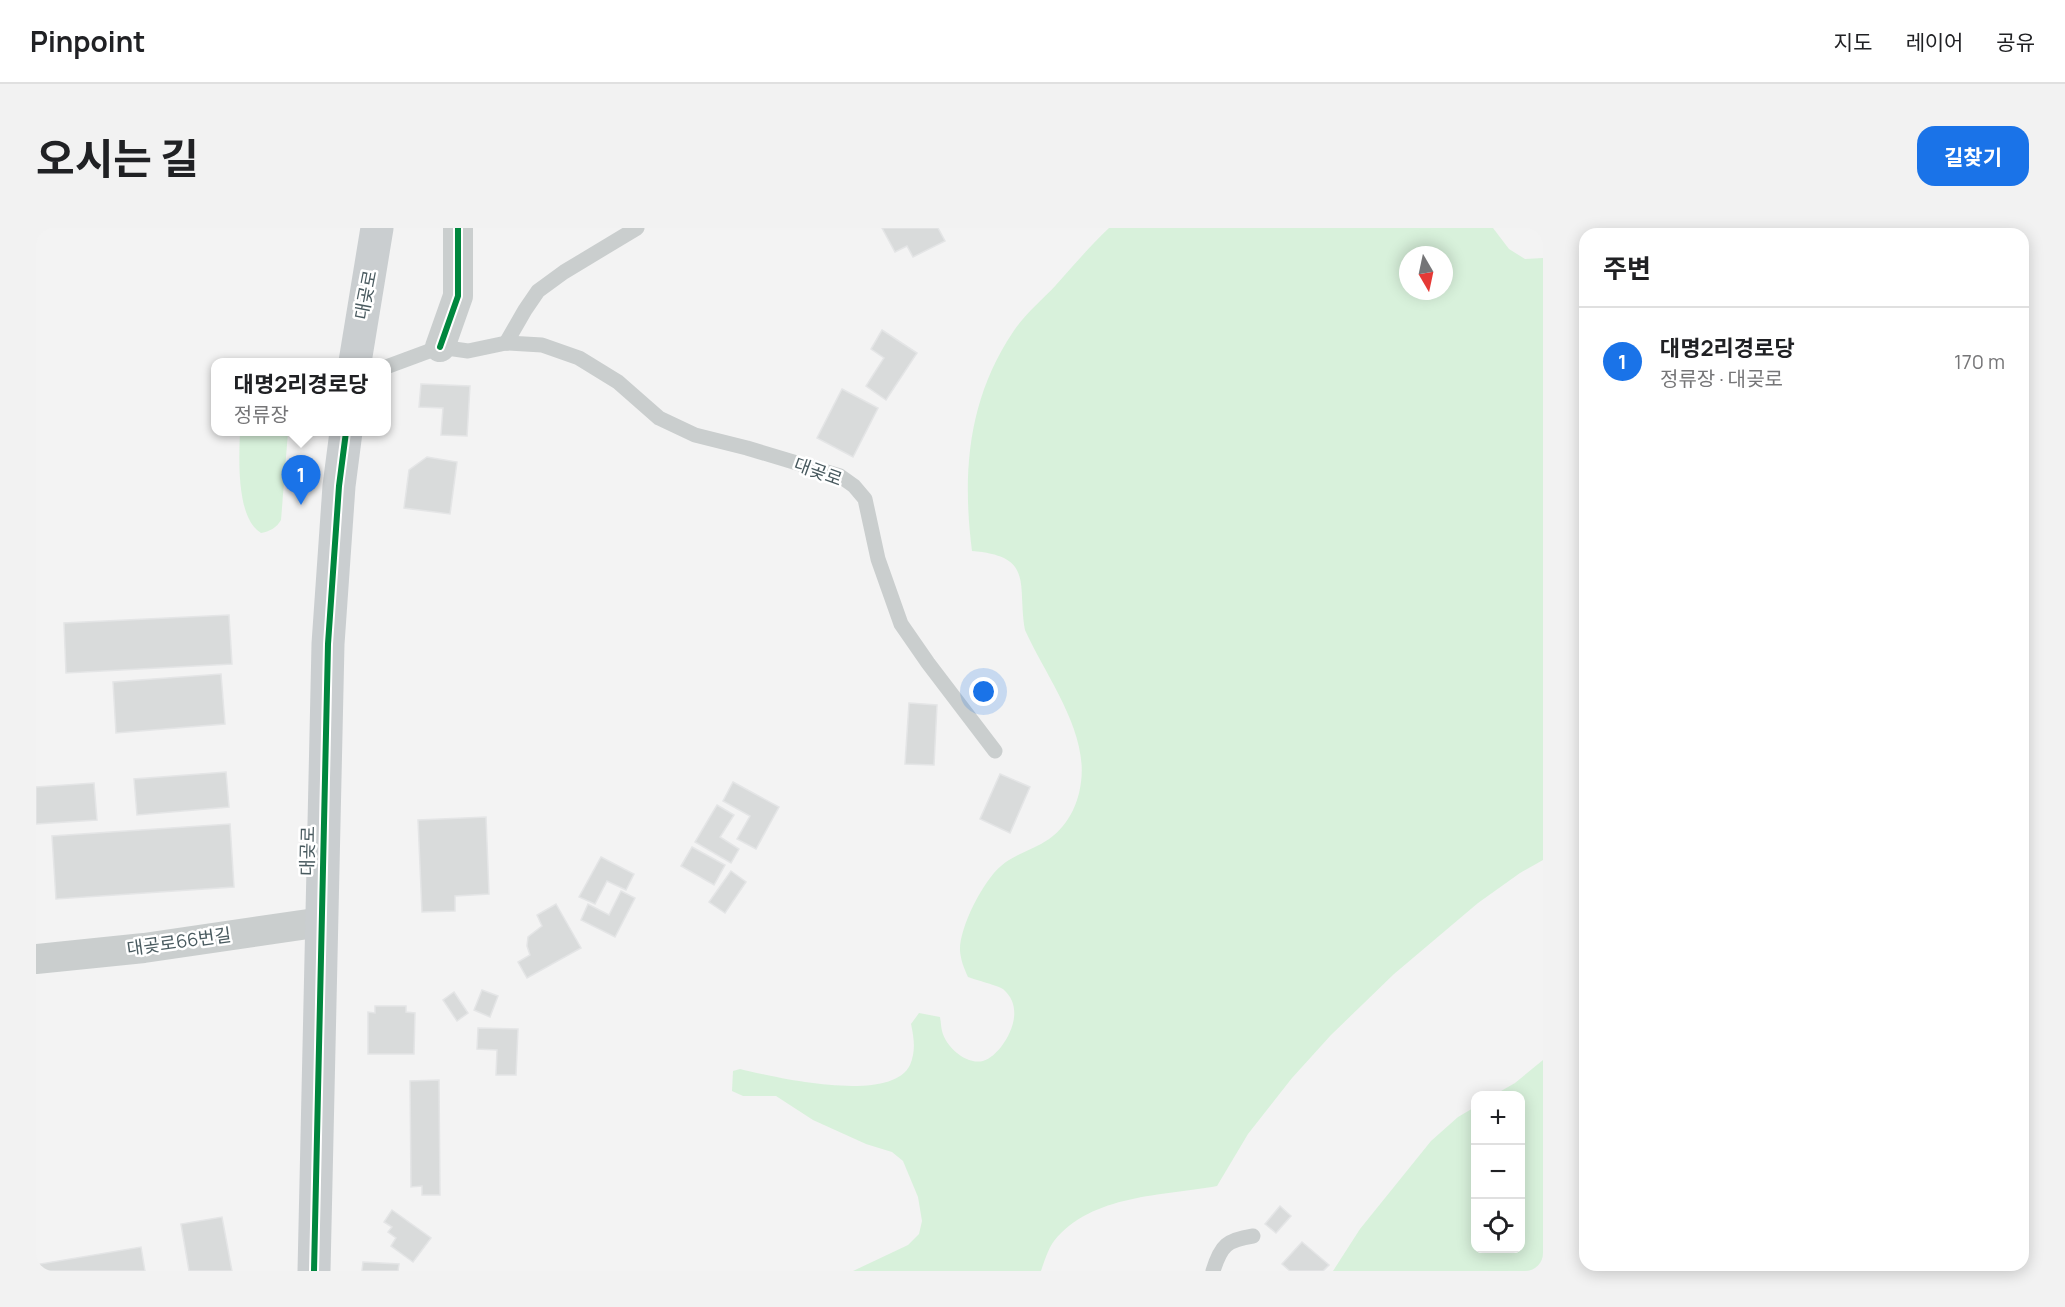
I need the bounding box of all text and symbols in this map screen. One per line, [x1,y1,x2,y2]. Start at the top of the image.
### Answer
text: Pinpoint [30,22,145,60]
text: 지도 [1834,28,1872,56]
text: 레이어 [1905,28,1963,56]
text: 공유 [1996,28,2035,56]
button: 길찾기 [1917,126,2029,186]
text: 오시는 길 [36,129,199,187]
north arrow [1399,246,1453,300]
text: 주변 [1603,250,1651,286]
street label: 대곶로 [348,268,382,321]
text: 대명2리경로당 [1660,333,1795,363]
text: 1 [1618,348,1627,375]
text: 170 m [1954,348,2005,375]
popup [211,358,391,436]
text: 정류장 · 대곶로 [1660,365,1783,392]
text: 대명2리경로당 [234,369,368,399]
text: 정류장 [234,401,289,428]
street label: 대곶로 [791,451,846,491]
pin: 1 [282,456,320,505]
your location [969,677,998,706]
street label: 대곶로 [295,826,319,876]
street label: 대곶로66번길 [125,922,233,960]
map controls [1471,1091,1525,1253]
button: + [1471,1091,1525,1145]
button: − [1471,1145,1525,1199]
button: locate [1471,1199,1525,1253]

